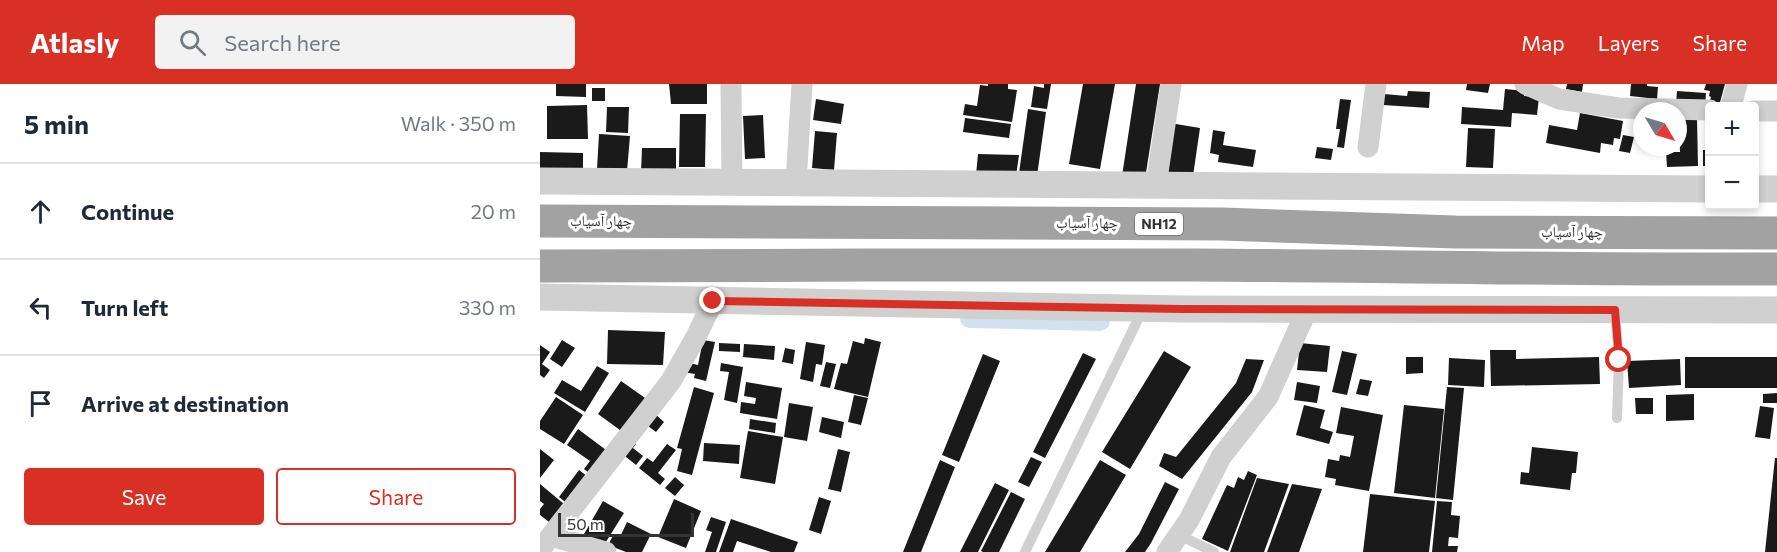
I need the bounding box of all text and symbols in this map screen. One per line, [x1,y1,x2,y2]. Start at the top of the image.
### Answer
search box [155,15,575,69]
text: Atlasly [30,25,119,59]
icon: search [176,26,209,59]
text: Search here [224,29,341,56]
text: Map [1521,30,1565,55]
text: Layers [1598,30,1660,55]
text: Share [1693,30,1747,55]
north arrow [1633,102,1687,156]
map controls [1705,102,1759,210]
button: + [1705,102,1759,156]
text: 5 min [24,108,89,139]
text: Walk · 350 m [401,111,516,135]
button: − [1705,156,1759,210]
icon: ahead [24,195,57,228]
text: Continue [81,198,174,225]
text: 20 m [471,199,516,223]
street label: چهار آسیاب [570,211,632,230]
street label: چهار آسیاب [1056,213,1118,232]
road number: NH12 [1135,213,1183,235]
street label: چهار آسیاب [1541,222,1603,241]
route end [699,287,725,313]
icon: left [24,291,57,324]
text: Turn left [81,294,168,321]
text: 330 m [459,295,516,319]
route start [1605,346,1631,372]
icon: arrive [24,387,57,420]
text: Arrive at destination [81,390,289,417]
button: Save [24,468,264,525]
button: Share [276,468,516,525]
scale bar [558,510,694,538]
text: 50 m [567,514,604,533]

